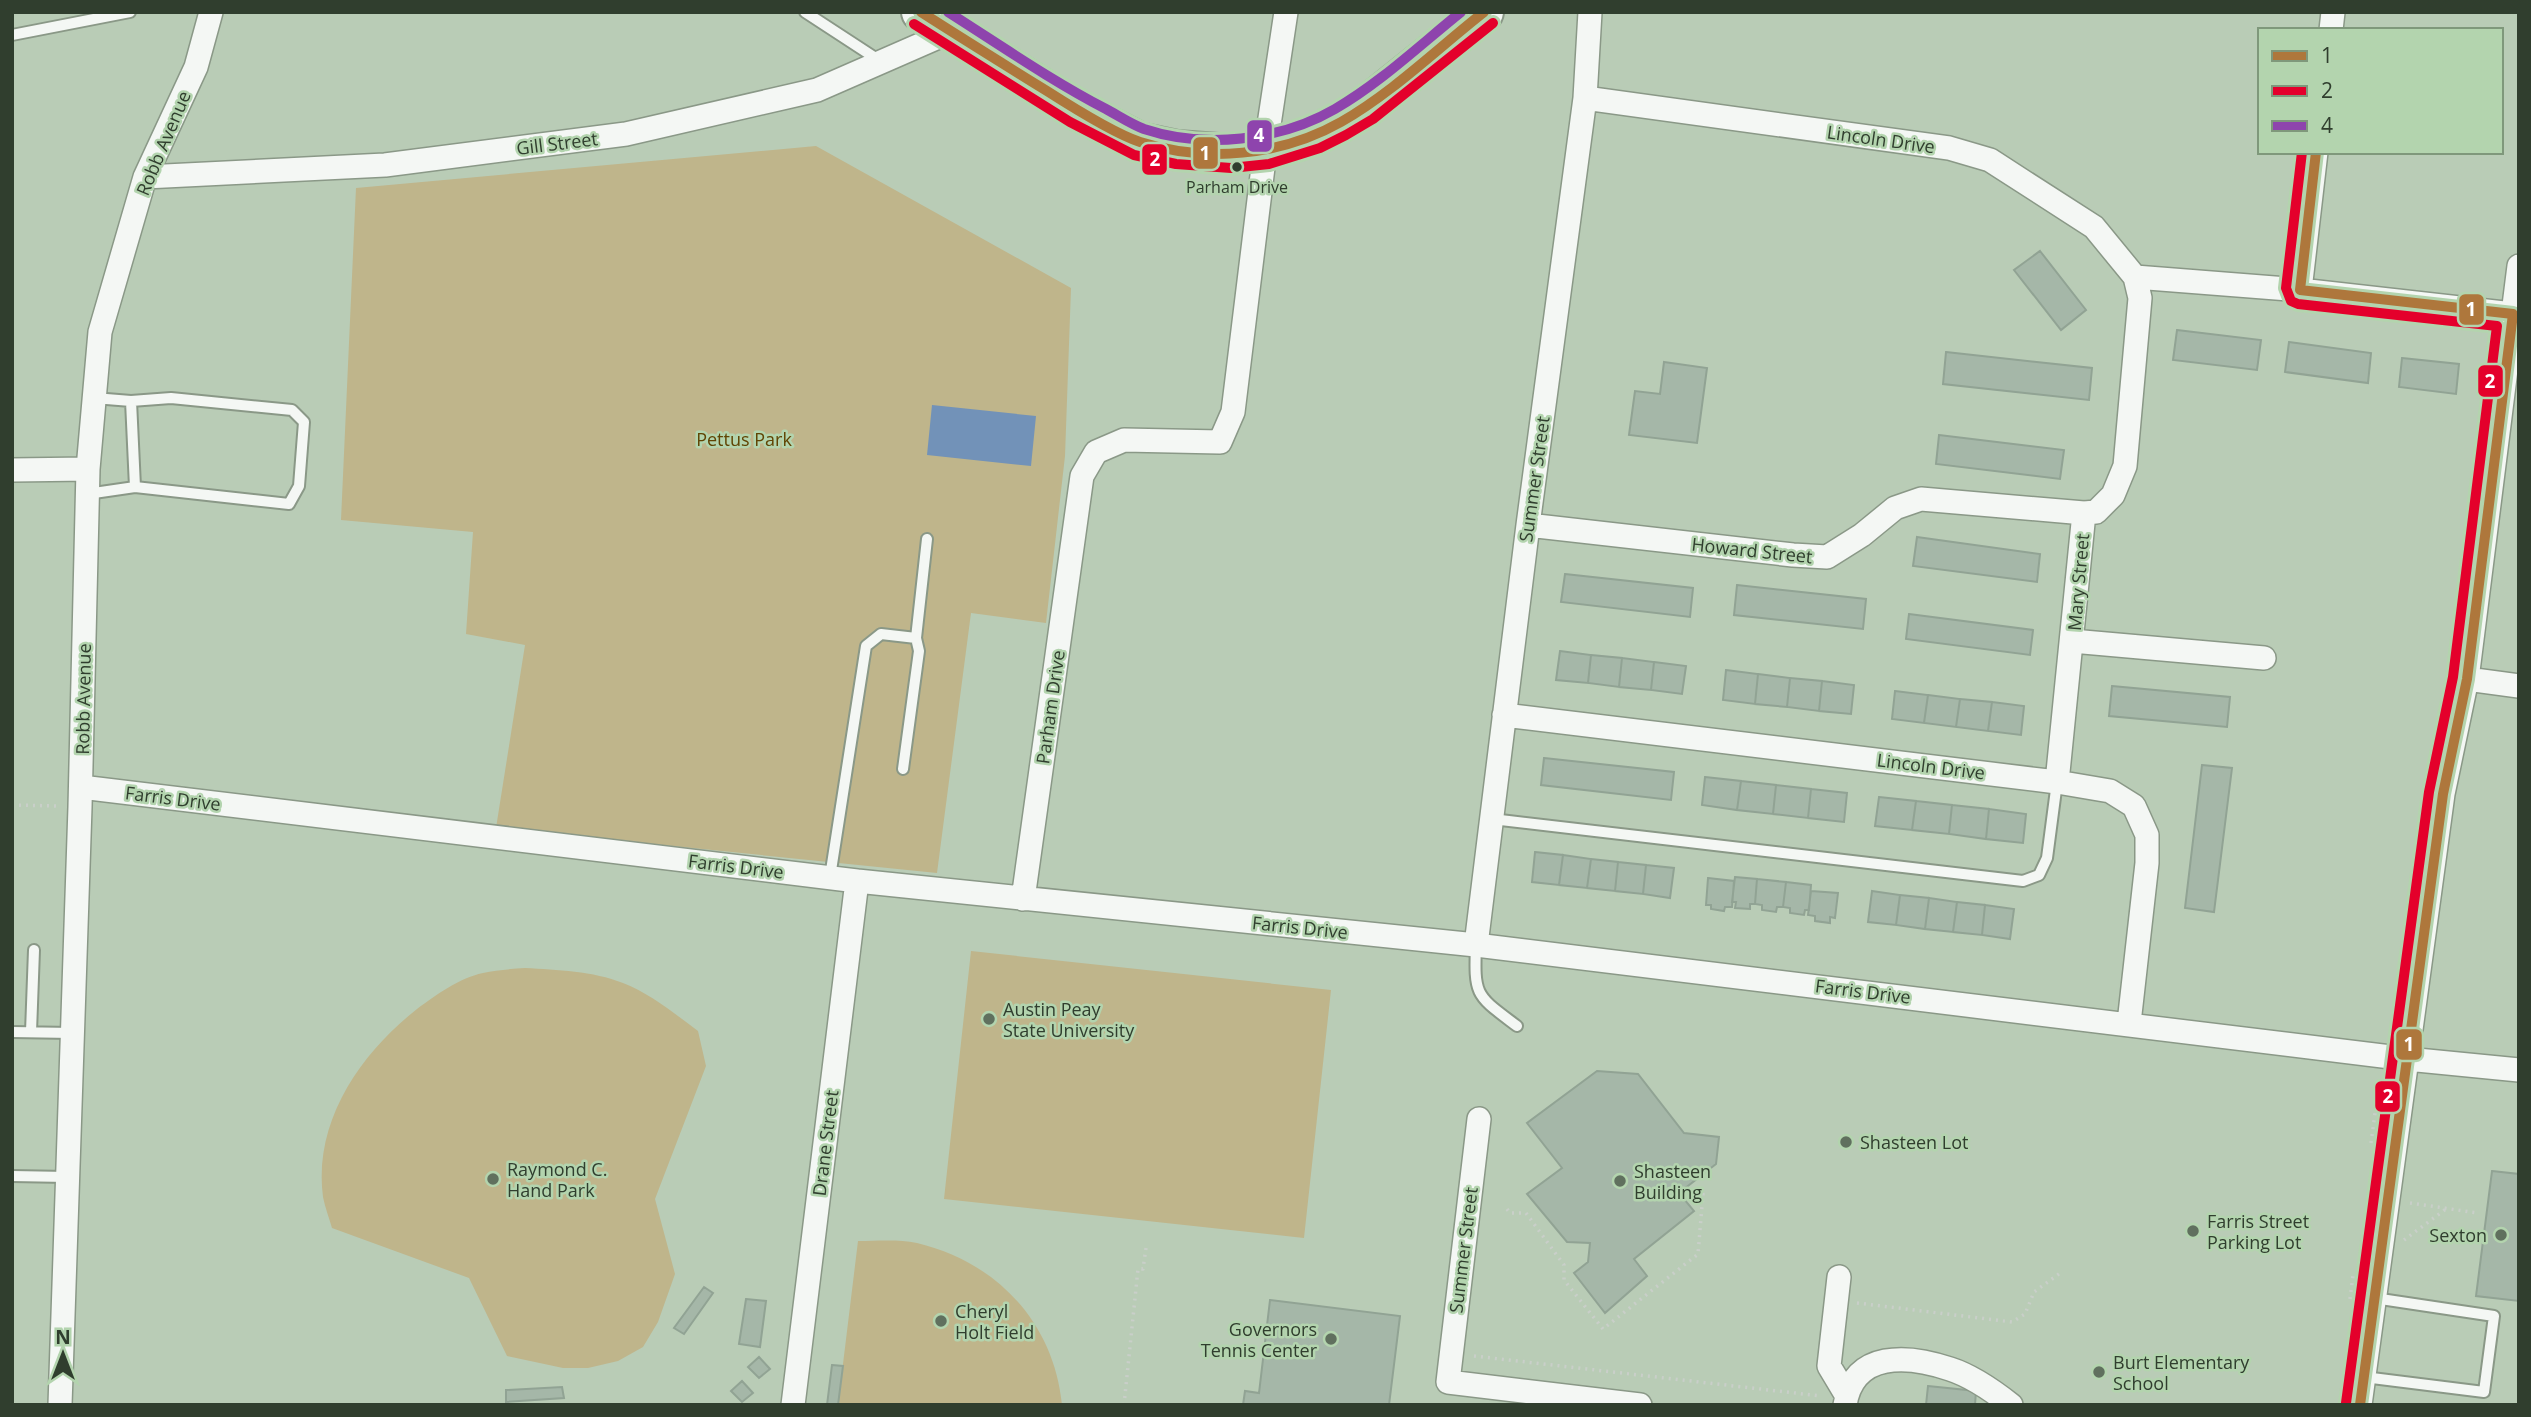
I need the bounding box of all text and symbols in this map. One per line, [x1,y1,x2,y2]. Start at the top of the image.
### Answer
legend [2258,28,2503,154]
text: 1 [2321,41,2333,69]
text: 2 [2321,76,2333,104]
street label: Robb Avenue [130,87,196,199]
text: 4 [2321,111,2333,139]
line badge: 4 [1246,119,1273,153]
street label: Lincoln Drive [1825,120,1937,158]
text: 4 [1254,122,1265,148]
street label: Gill Street [515,126,599,160]
line badge: 1 [1192,136,1219,170]
text: 1 [1200,140,1210,166]
line badge: 2 [1141,143,1168,176]
text: 2 [1150,146,1161,172]
marker: Parham Drive [1230,160,1244,174]
place label: Parham Drive [1186,176,1288,198]
line badge: 1 [2458,293,2485,326]
text: 1 [2466,296,2476,322]
line badge: 2 [2477,364,2504,398]
text: 2 [2485,368,2496,394]
street label: Summer Street [1513,415,1555,543]
park label: Pettus Park [696,427,792,451]
street label: Howard Street [1690,532,1814,568]
street label: Mary Street [2062,532,2094,632]
street label: Robb Avenue [70,643,96,755]
street label: Parham Drive [1030,649,1070,765]
street label: Lincoln Drive [1876,747,1986,785]
street label: Farris Drive [124,780,222,816]
street label: Farris Drive [687,848,785,884]
street label: Farris Drive [1251,910,1349,944]
street label: Farris Drive [1814,973,1912,1009]
place label: Austin Peay State University [1003,997,1135,1042]
marker: Austin Peay State University [981,1011,997,1027]
line badge: 1 [2395,1028,2423,1061]
text: 1 [2404,1031,2414,1057]
line badge: 2 [2374,1080,2401,1113]
text: 2 [2383,1083,2394,1109]
street label: Drane Street [807,1089,843,1197]
place label: Shasteen Lot [1860,1130,1968,1154]
marker: Shasteen Lot [1838,1134,1854,1150]
place label: Raymond C. Hand Park [507,1157,607,1202]
place label: Shasteen Building [1634,1159,1711,1204]
marker: Raymond C. Hand Park [485,1171,501,1187]
marker: Shasteen Building [1612,1173,1628,1189]
street label: Summer Street [1443,1186,1483,1314]
place label: Farris Street Parking Lot [2207,1209,2309,1254]
marker: Farris Street Parking Lot [2185,1223,2201,1239]
place label: Sexton [2429,1223,2487,1247]
marker: Sexton [2493,1227,2509,1243]
place label: Cheryl Holt Field [955,1299,1034,1344]
marker: Cheryl Holt Field [933,1313,949,1329]
place label: Governors Tennis Center [1201,1317,1318,1362]
north arrow [28,1319,98,1389]
text: N [55,1324,71,1350]
marker: Governors Tennis Center [1323,1331,1339,1347]
place label: Burt Elementary School [2113,1350,2250,1395]
marker: Burt Elementary School [2091,1364,2107,1380]

